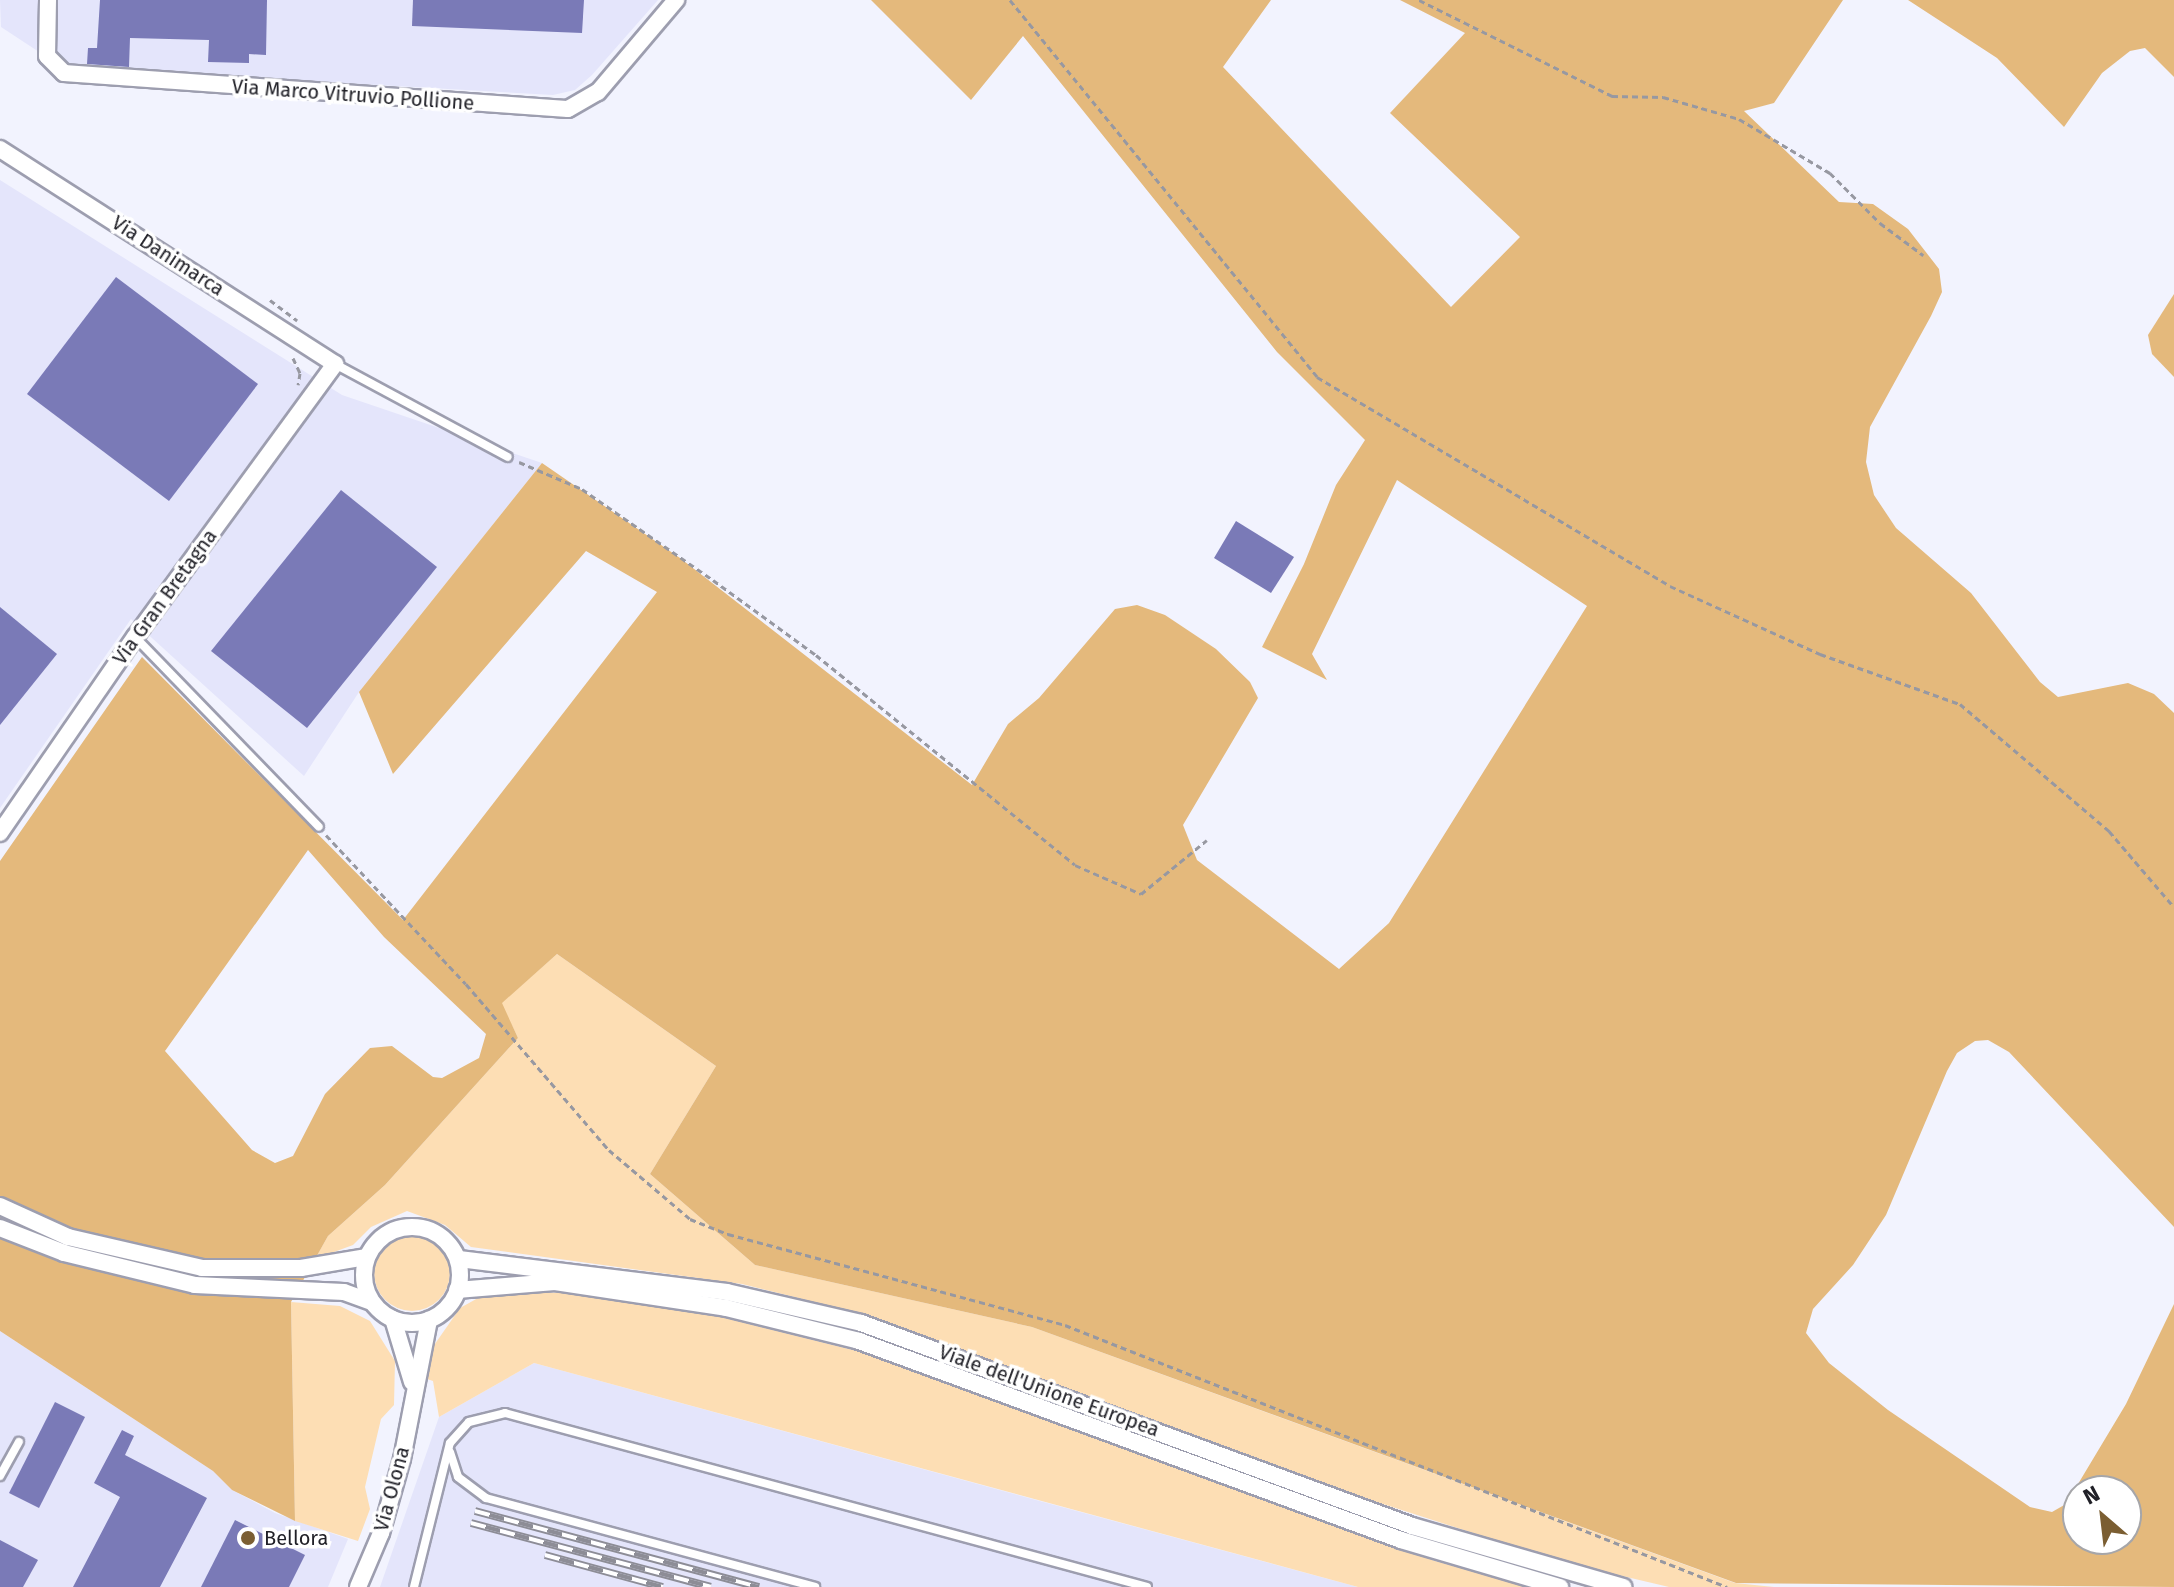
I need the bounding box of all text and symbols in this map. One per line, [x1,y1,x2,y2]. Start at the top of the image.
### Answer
street label: Via Marco Vitruvio Pollione [231,75,475,115]
street label: Via Danimarca [107,211,229,301]
street label: Via Gran Bretagna [108,525,222,669]
street label: Viale dell'Unione Europea [936,1340,1162,1442]
street label: Via Olona [369,1444,415,1534]
north arrow [2062,1475,2142,1555]
text: N [2079,1480,2104,1510]
place label: Bellora [264,1526,328,1550]
marker: Bellora [239,1529,257,1547]

